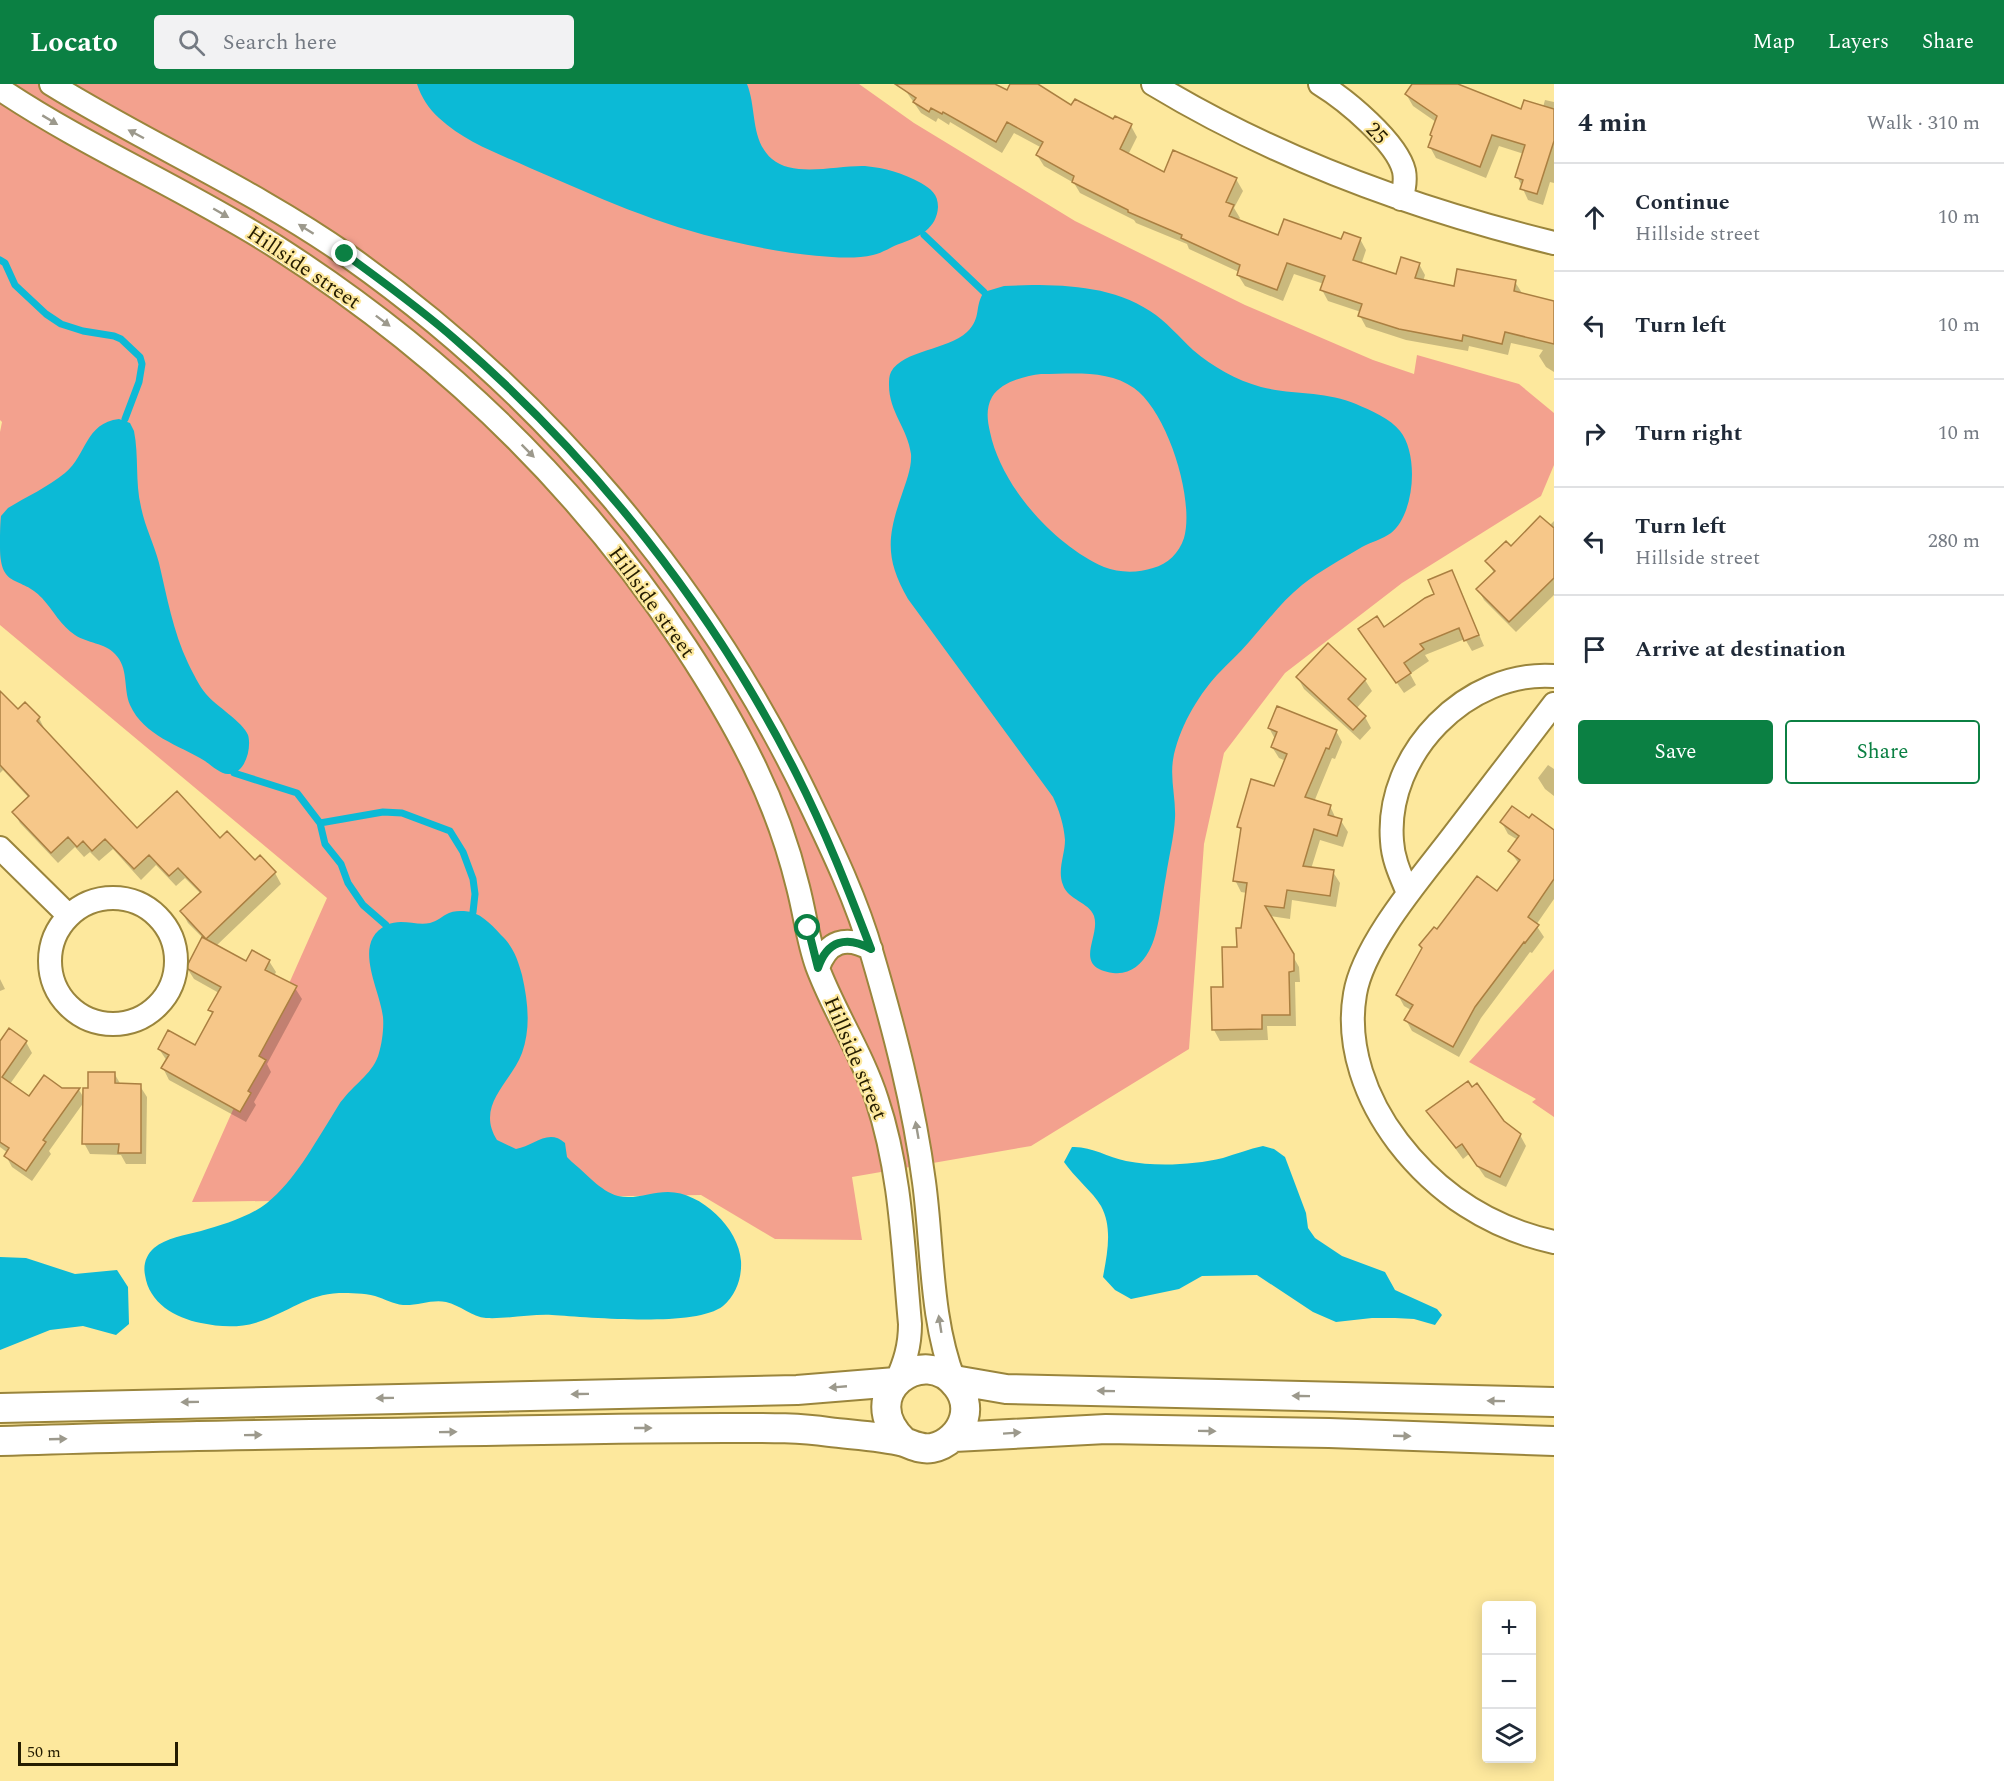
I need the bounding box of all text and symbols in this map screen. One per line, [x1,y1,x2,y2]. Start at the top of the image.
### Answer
search box [154,15,574,69]
text: Locato [30,21,118,64]
icon: search [175,26,208,59]
text: Search here [223,26,337,59]
text: Map [1753,26,1795,58]
text: Layers [1828,26,1889,58]
text: Share [1922,26,1974,58]
text: 4 min [1578,103,1647,143]
text: Walk · 310 m [1867,108,1980,138]
one-way arrow [42,115,58,126]
street label: 25 [1357,115,1395,152]
one-way arrow [127,129,145,139]
text: Continue [1635,186,1730,219]
icon: ahead [1578,201,1611,234]
text: 10 m [1938,202,1980,232]
one-way arrow [213,208,229,219]
street label: Hillside street [240,218,367,318]
text: Hillside street [1635,219,1760,249]
one-way arrow [298,223,314,234]
route end [331,240,357,266]
icon: left [1578,309,1611,342]
text: Turn left [1635,309,1727,342]
text: 10 m [1938,310,1980,340]
one-way arrow [375,315,391,327]
icon: right [1578,417,1611,450]
text: Turn right [1635,417,1742,450]
text: 10 m [1938,418,1980,448]
one-way arrow [521,444,535,458]
text: Turn left [1635,510,1727,543]
icon: left [1578,525,1611,558]
text: 280 m [1928,526,1980,556]
street label: Hillside street [600,540,703,665]
text: Hillside street [1635,543,1760,573]
icon: arrive [1578,633,1611,666]
text: Arrive at destination [1635,633,1846,666]
button: Save [1578,720,1773,784]
button: Share [1785,720,1980,784]
route start [794,914,820,940]
street label: Hillside street [815,992,895,1125]
one-way arrow [912,1121,921,1140]
one-way arrow [935,1314,944,1333]
one-way arrow [828,1382,847,1392]
one-way arrow [1096,1387,1115,1396]
one-way arrow [570,1389,589,1399]
one-way arrow [1291,1391,1310,1401]
one-way arrow [375,1393,394,1403]
one-way arrow [1486,1396,1505,1405]
one-way arrow [181,1397,200,1407]
one-way arrow [634,1423,653,1433]
one-way arrow [1198,1426,1217,1436]
one-way arrow [439,1427,458,1436]
one-way arrow [1003,1428,1022,1438]
one-way arrow [244,1430,263,1440]
one-way arrow [1393,1431,1412,1440]
one-way arrow [49,1435,68,1444]
map controls [1482,1601,1536,1763]
button: + [1482,1601,1536,1655]
button: − [1482,1655,1536,1709]
button: layers [1482,1709,1536,1763]
scale bar [18,1739,178,1766]
text: 50 m [27,1740,61,1764]

